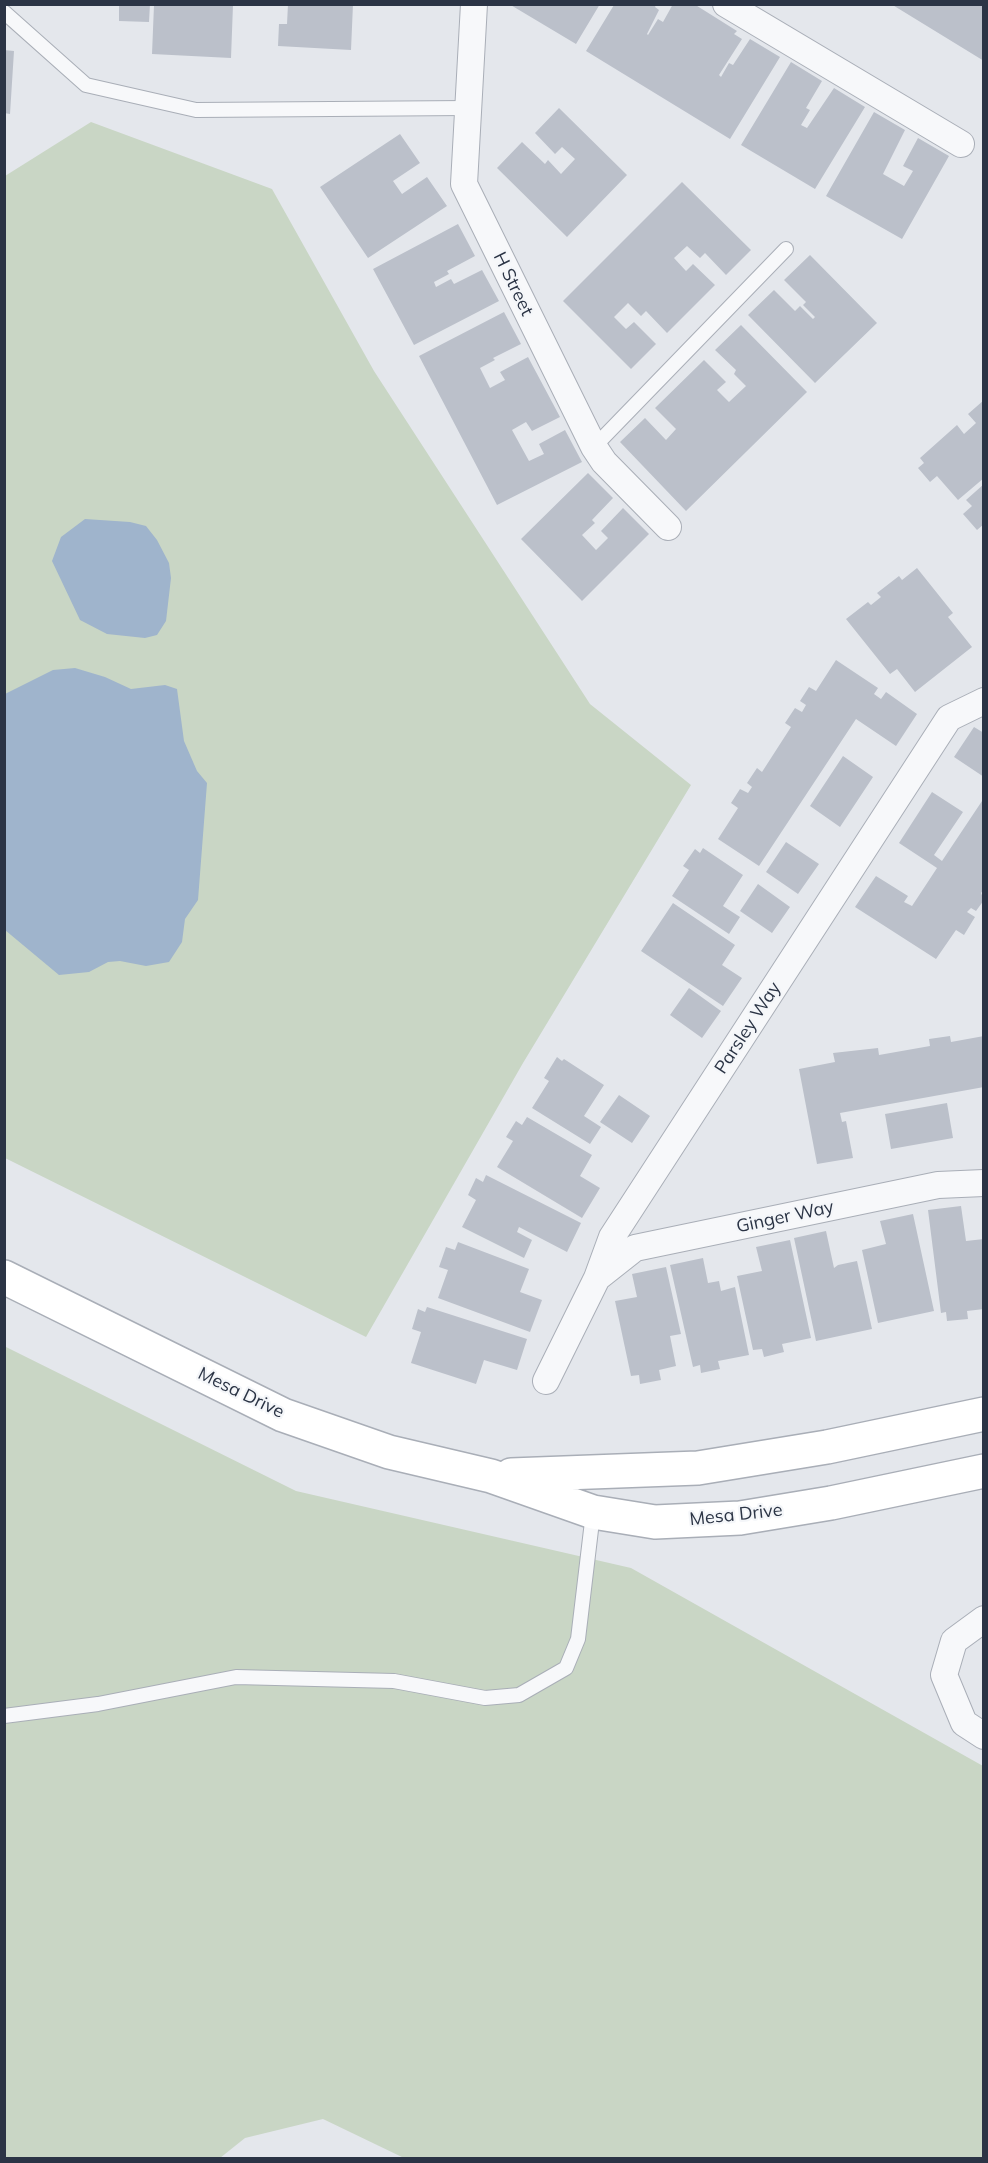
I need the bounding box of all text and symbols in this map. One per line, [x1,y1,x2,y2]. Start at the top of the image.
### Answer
street label: H Street [488,249,538,319]
street label: Parsley Way [710,978,786,1078]
street label: Ginger Way [734,1196,836,1238]
street label: Mesa Drive [194,1363,288,1423]
street label: Mesa Drive [689,1499,783,1531]

